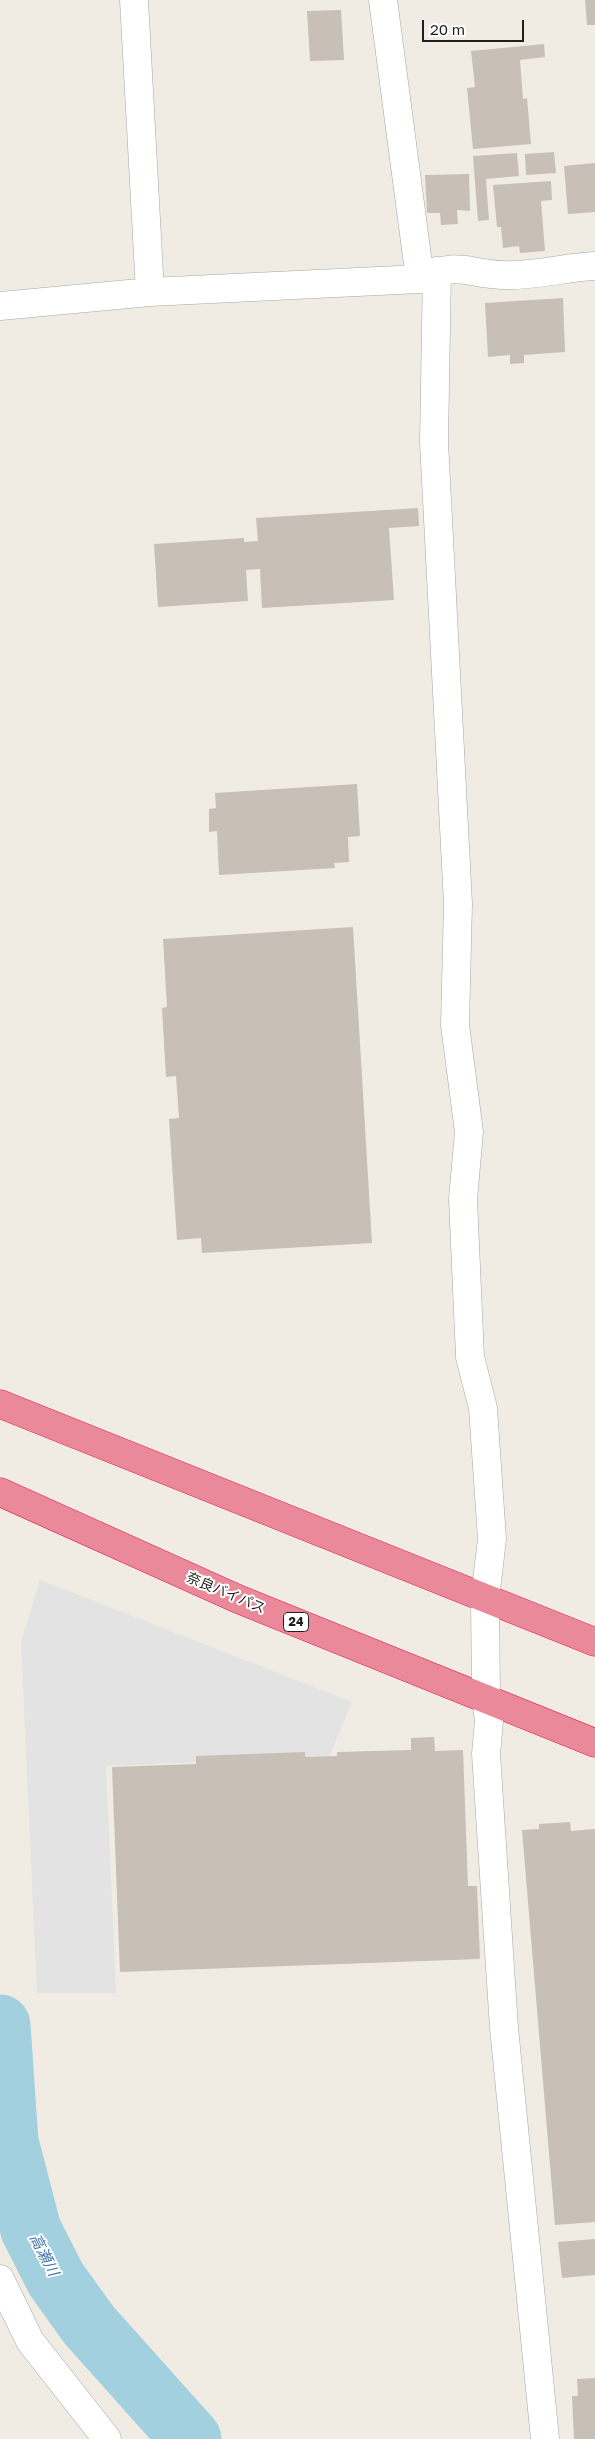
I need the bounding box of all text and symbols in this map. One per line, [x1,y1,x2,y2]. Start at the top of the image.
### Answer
scale bar [425,10,528,42]
text: 20 m [430,20,465,38]
street label: 奈良バイパス [184,1569,268,1617]
road number: 24 [284,1612,308,1631]
water label: 高瀬川 [26,2231,62,2279]

